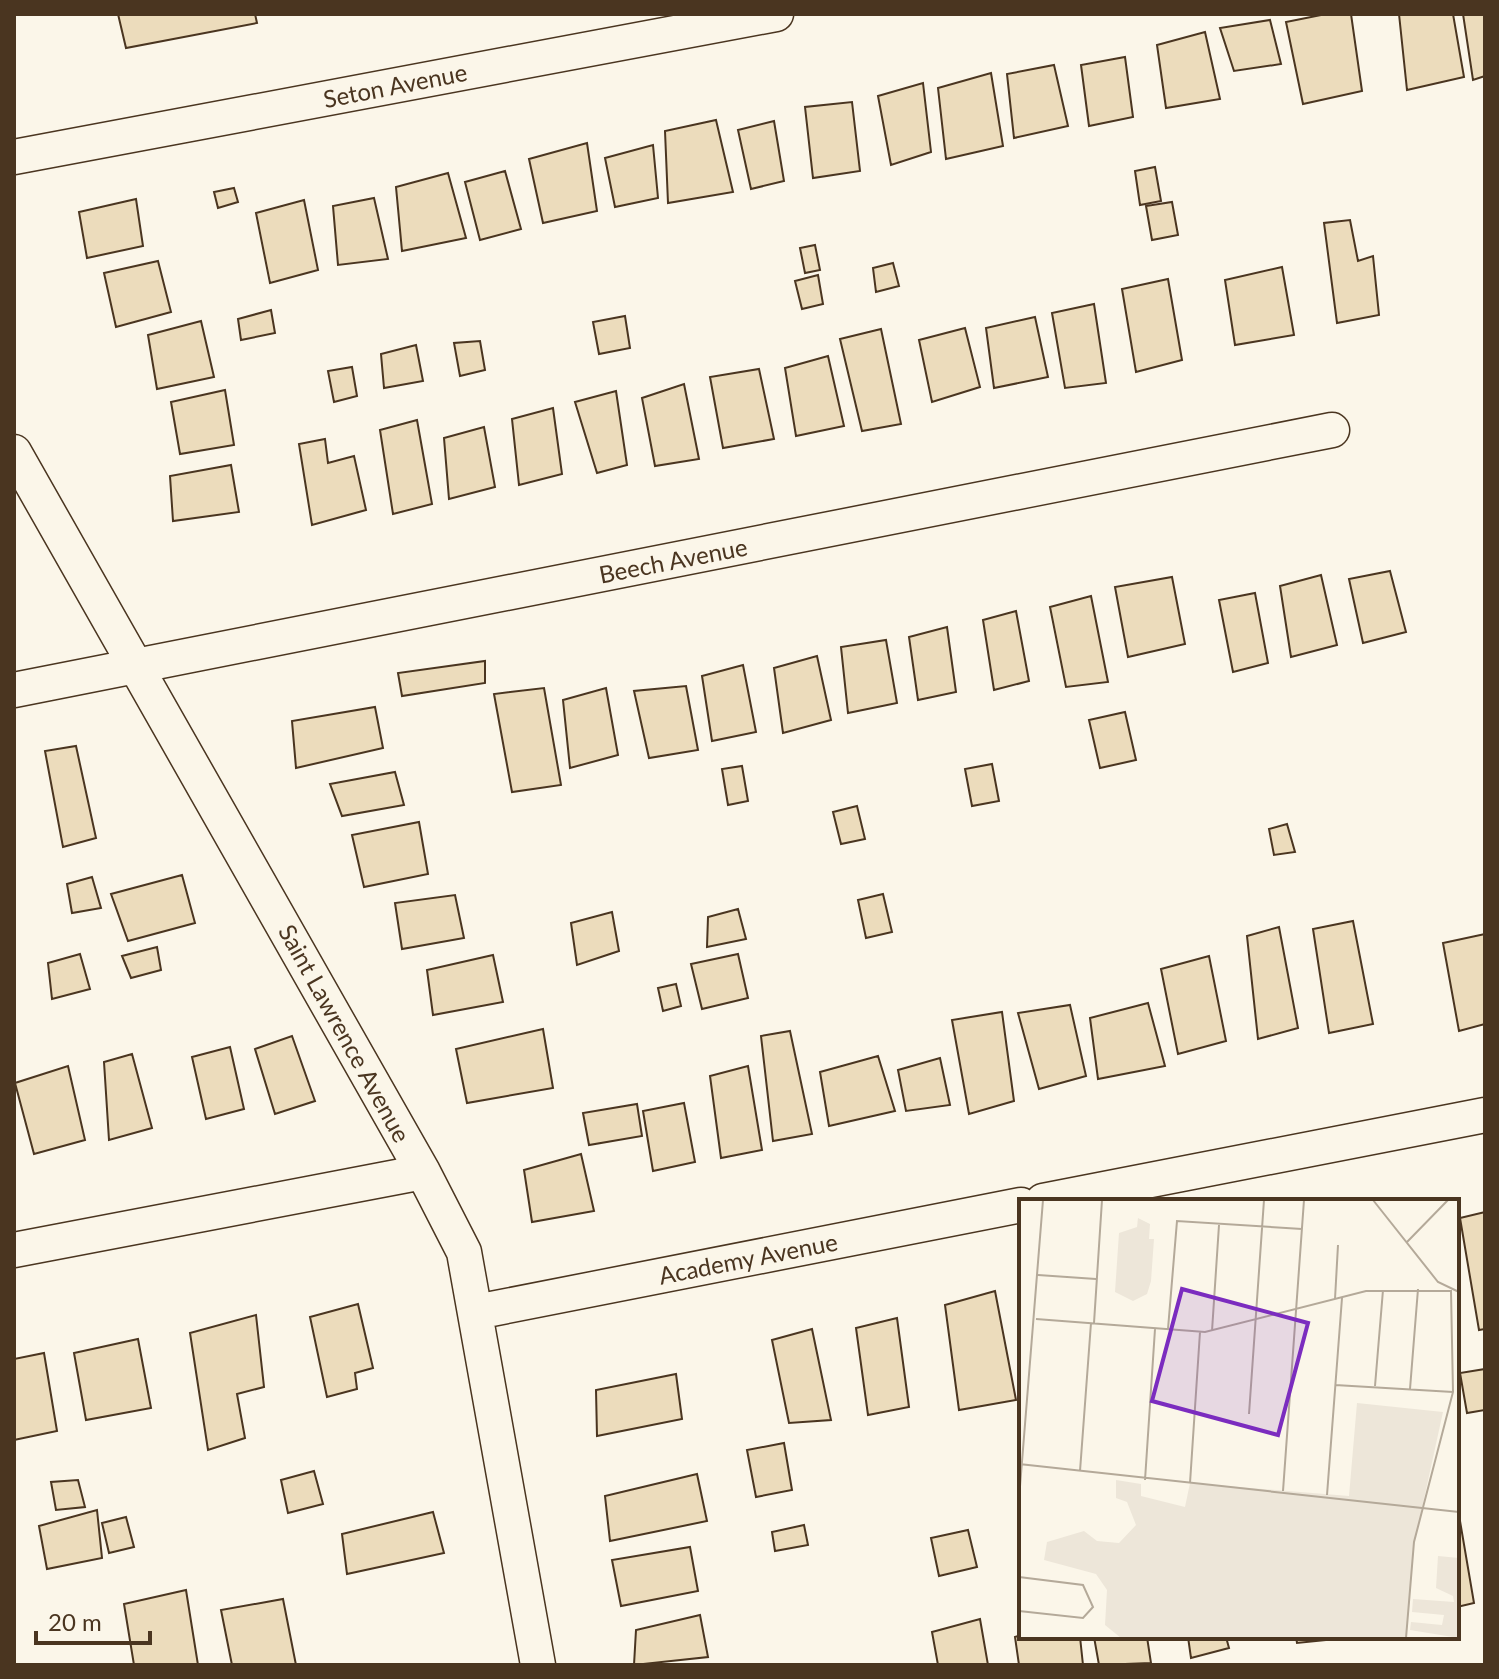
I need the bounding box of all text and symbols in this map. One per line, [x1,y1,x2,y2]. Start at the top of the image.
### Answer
street label: Seton Avenue [321,57,469,113]
street label: Beech Avenue [596,531,750,589]
street label: Saint Lawrence Avenue [273,919,417,1147]
inset map [1019,1199,1459,1639]
street label: Academy Avenue [656,1226,840,1290]
scale bar [36,1595,150,1645]
text: 20 m [48,1607,102,1636]

